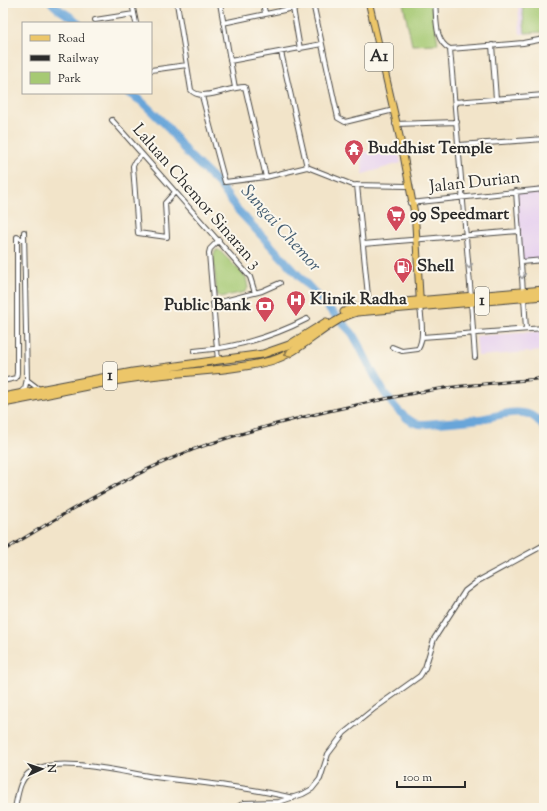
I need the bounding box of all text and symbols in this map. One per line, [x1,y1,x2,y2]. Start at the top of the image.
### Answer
legend [22,22,152,94]
text: Road [58,30,85,48]
road number: A1 [365,43,393,71]
text: Railway [58,50,99,68]
text: Park [58,70,81,88]
street label: Laluan Chemor Sinaran 3 [126,119,266,275]
place label: Buddhist Temple [368,137,493,161]
temple icon: Buddhist Temple [343,138,365,166]
street label: Jalan Durian [427,166,522,200]
water label: Sungai Chemor [234,180,327,279]
place label: 99 Speedmart [410,203,509,227]
supermarket icon: 99 Speedmart [385,204,407,232]
place label: Shell [417,255,455,279]
fuel station icon: Shell [392,256,414,284]
one-way arrow [464,263,473,269]
one-way arrow [518,273,527,279]
road number: 1 [475,287,489,315]
place label: Klinik Radha [310,288,407,312]
hospital icon: Klinik Radha [285,289,307,317]
place label: Public Bank [164,294,252,318]
bank icon: Public Bank [254,295,276,323]
one-way arrow [284,349,291,356]
road number: 1 [103,362,117,390]
north arrow [22,749,62,789]
text: N [43,763,59,774]
scale bar [397,763,465,789]
text: 100 m [403,769,432,787]

